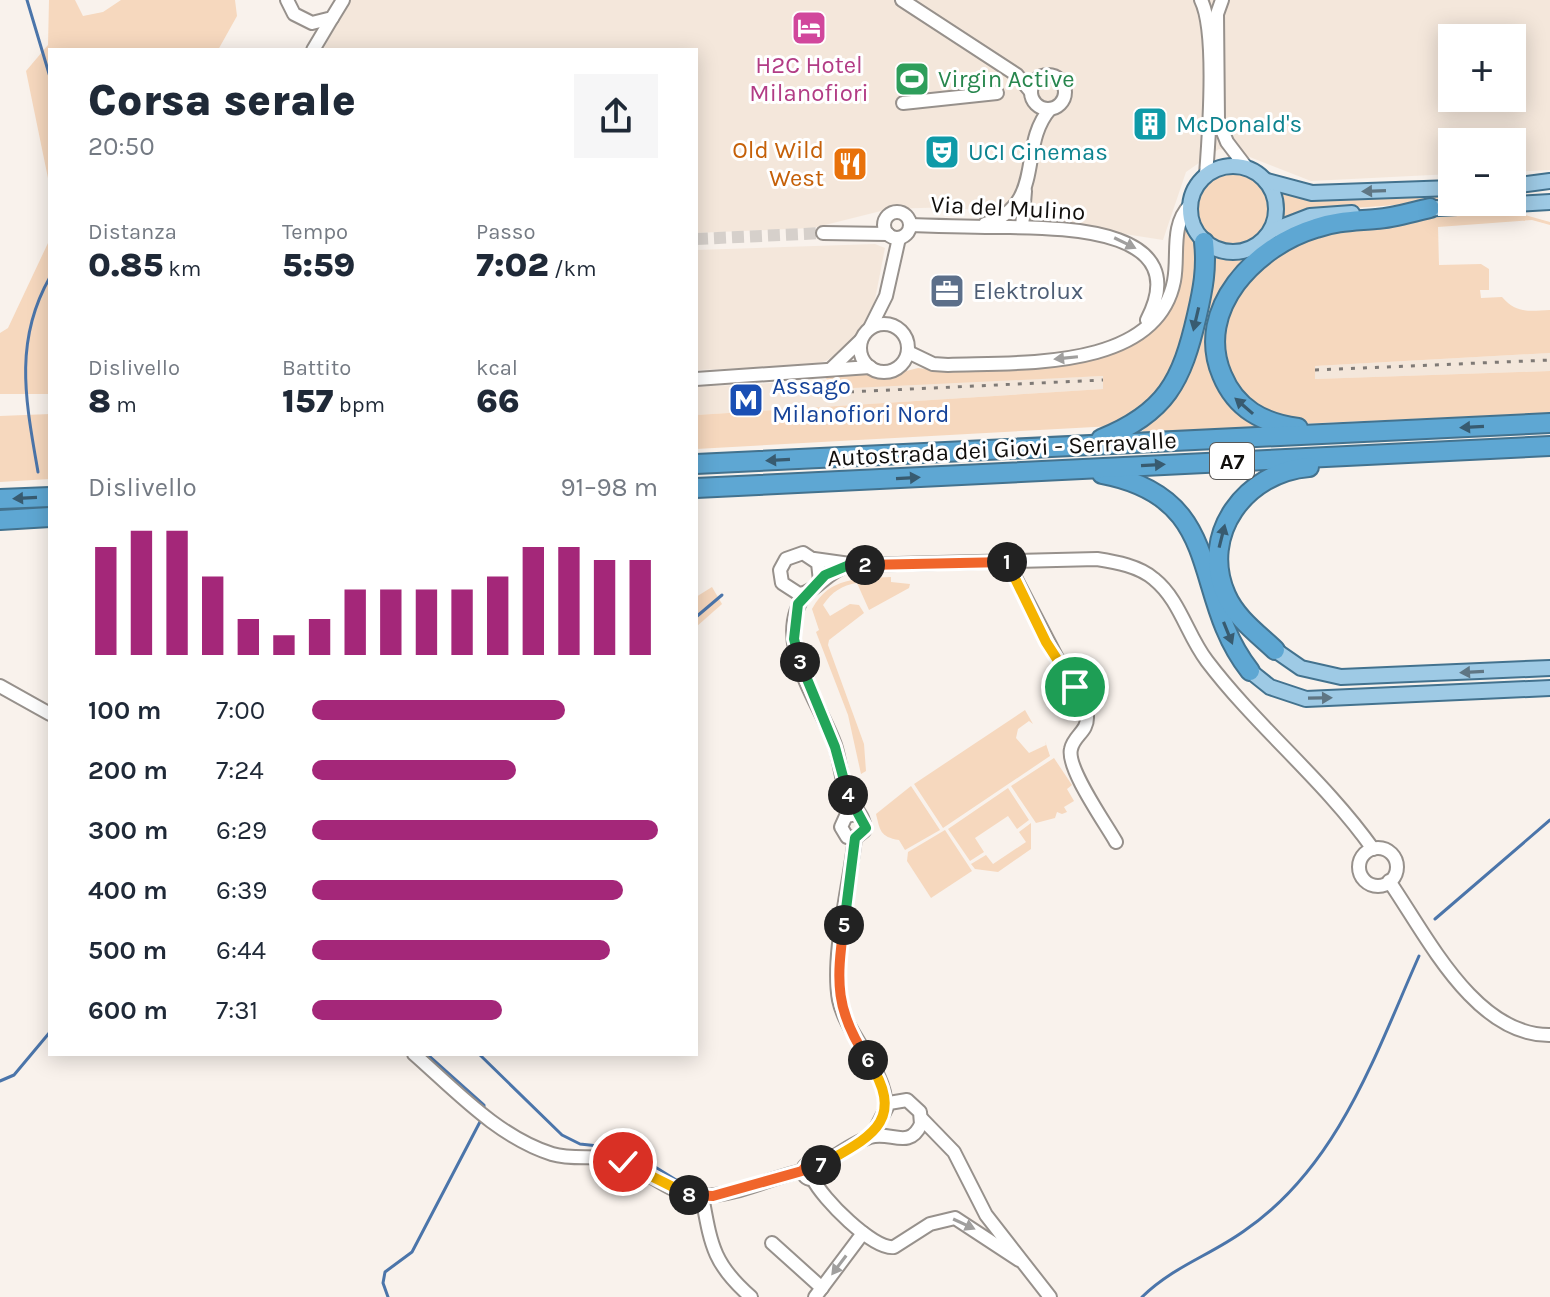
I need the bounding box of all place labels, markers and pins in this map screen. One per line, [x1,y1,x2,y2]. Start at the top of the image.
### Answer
hotel icon: H2C Hotel Milanofiori [790,9,828,47]
place label: H2C Hotel Milanofiori [749,51,869,107]
sports icon: Virgin Active [893,60,931,98]
place label: Virgin Active [938,65,1075,93]
building icon: McDonald's [1131,105,1169,143]
place label: McDonald's [1176,110,1302,138]
theatre icon: UCI Cinemas [923,133,961,171]
place label: Old Wild West [732,136,824,192]
place label: UCI Cinemas [968,138,1108,166]
restaurant icon: Old Wild West [831,145,869,183]
office icon: Elektrolux [928,272,966,310]
place label: Elektrolux [973,277,1083,305]
place label: Assago Milanofiori Nord [772,372,949,428]
metro station icon: Assago Milanofiori Nord [727,381,765,419]
pin: 1 [987,542,1027,582]
pin: 2 [845,545,885,585]
pin: 3 [780,642,820,682]
pin [1041,653,1109,721]
pin: 4 [828,775,868,815]
pin: 5 [824,905,864,945]
pin: 6 [848,1040,888,1080]
pin [589,1128,657,1196]
pin: 7 [801,1145,841,1185]
pin: 8 [669,1175,709,1215]

